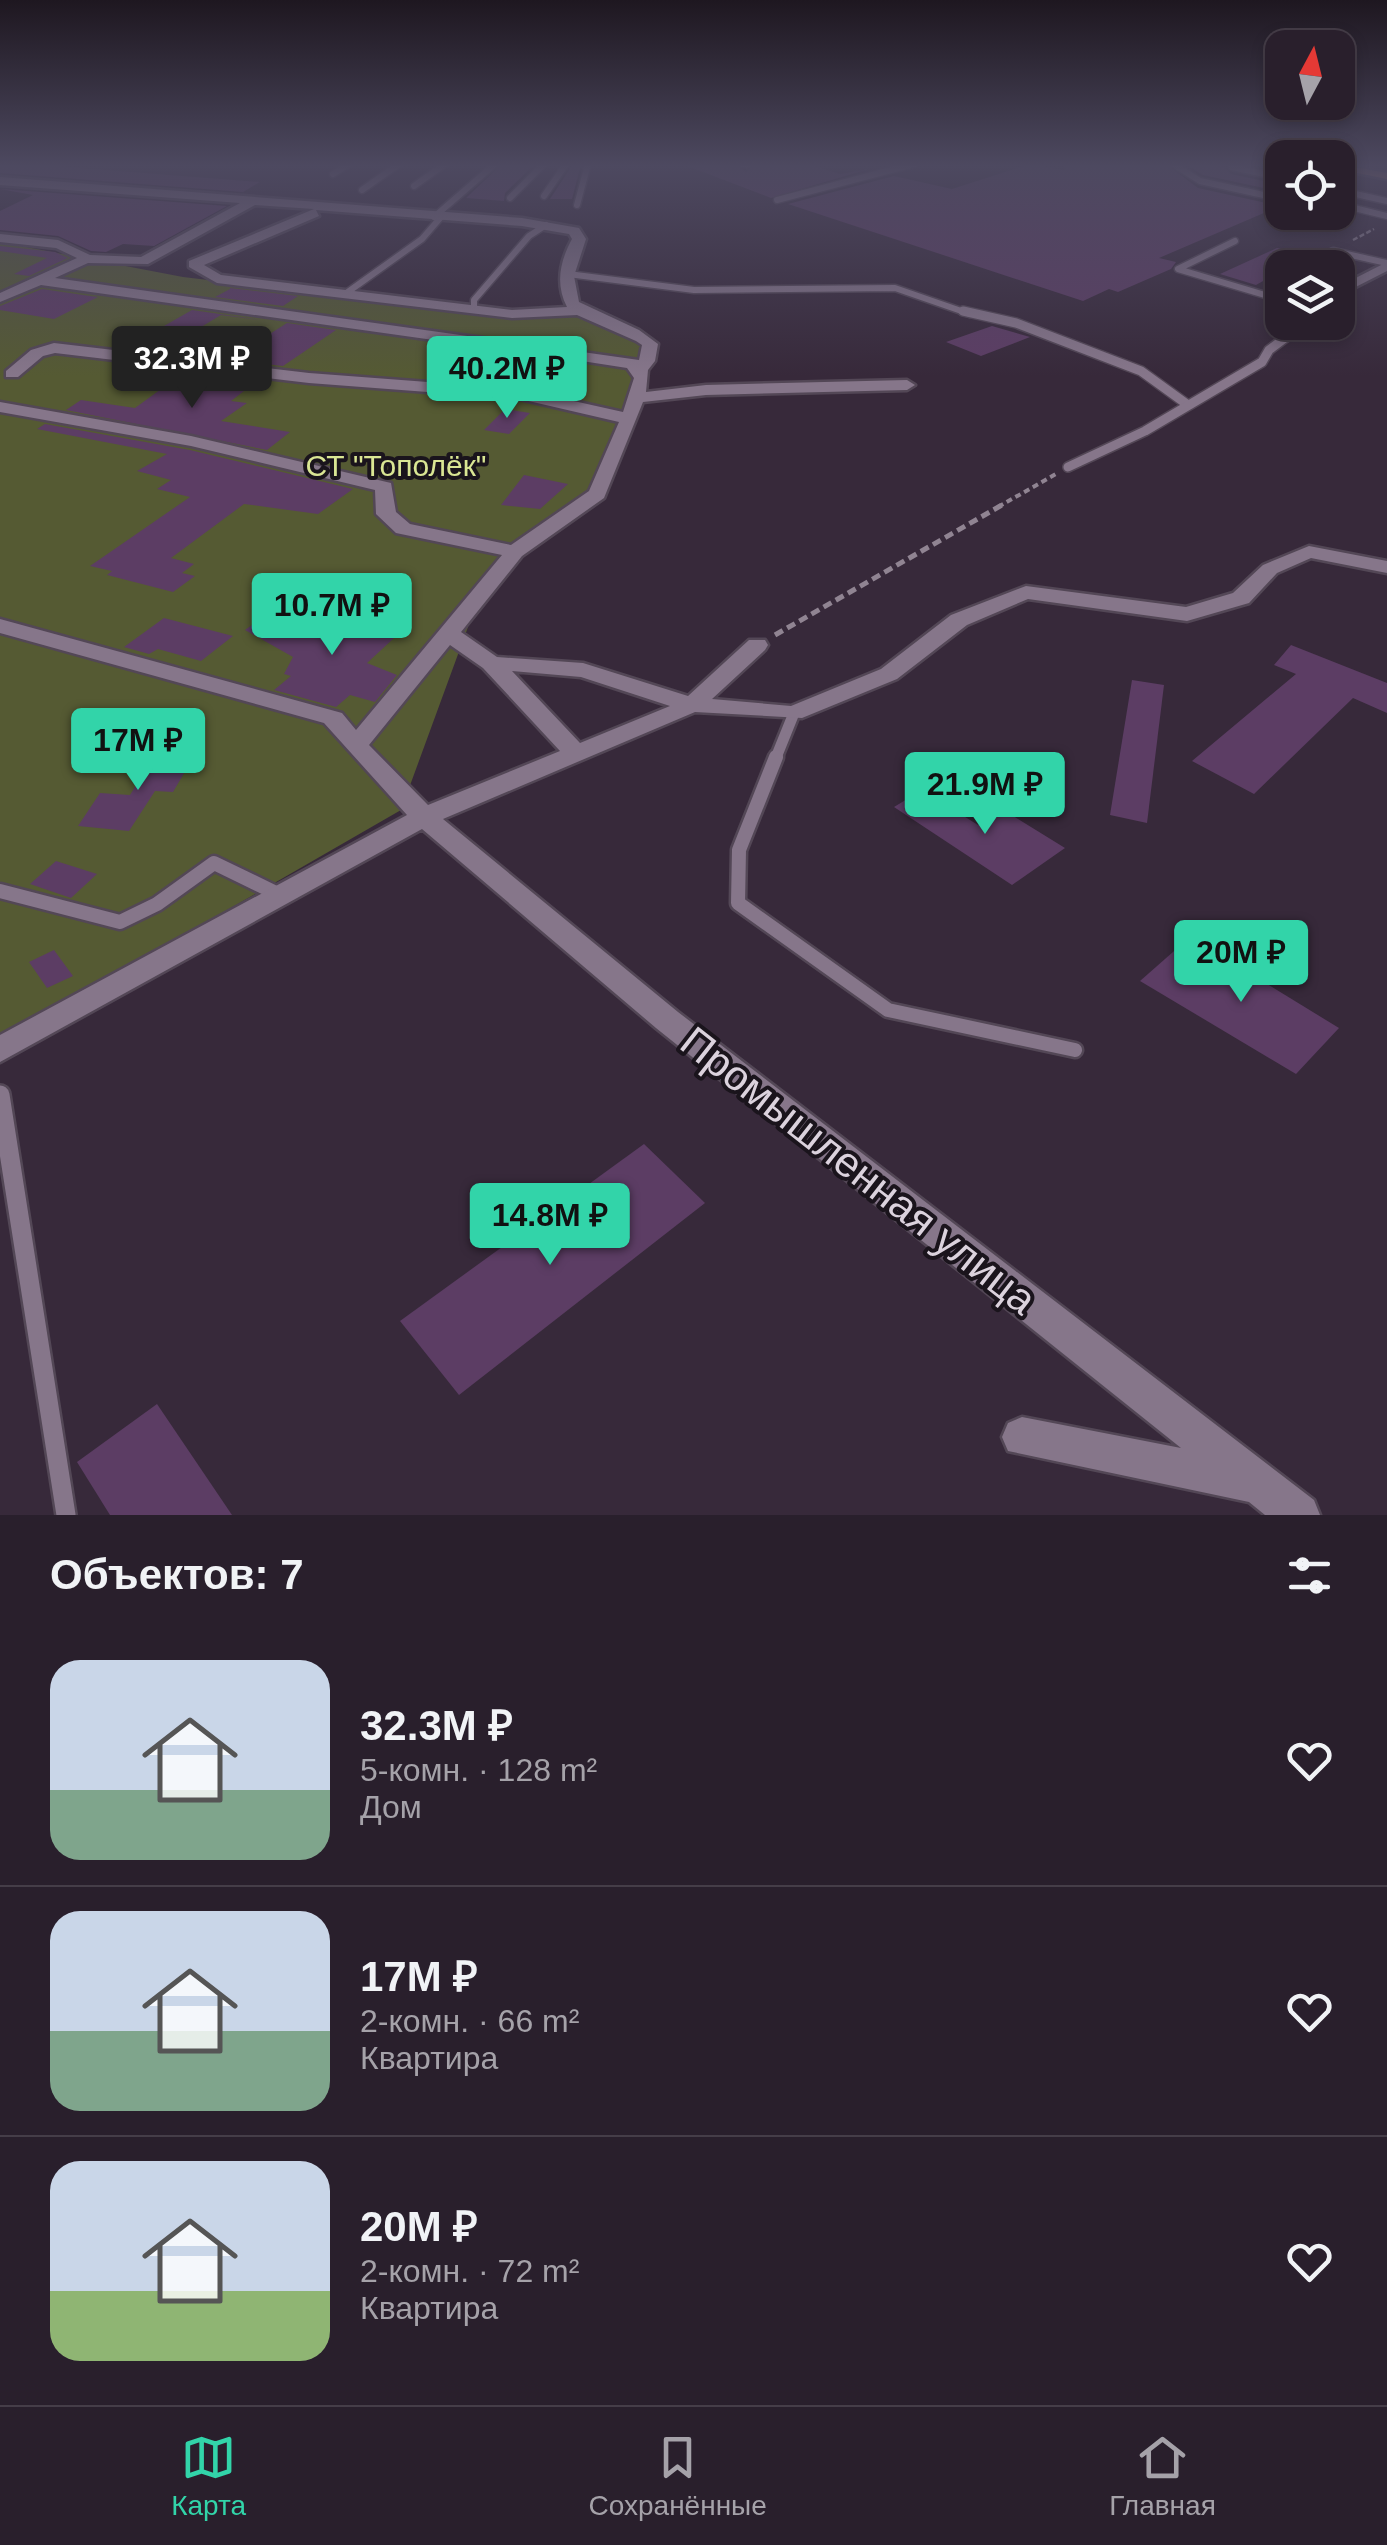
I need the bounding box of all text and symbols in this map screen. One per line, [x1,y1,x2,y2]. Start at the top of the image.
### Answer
north arrow [1265,30,1355,120]
map controls [1265,30,1355,340]
button: locate [1265,140,1355,230]
button: layers [1265,250,1355,340]
pin: 32.3M ₽ [100,326,284,411]
pin: 40.2M ₽ [415,336,599,421]
text: 32.3M ₽ [134,340,250,376]
text: 40.2M ₽ [449,350,565,386]
park label: СТ "Тополёк" [306,449,486,482]
pin: 10.7M ₽ [240,573,424,658]
text: 10.7M ₽ [274,587,390,623]
pin: 17M ₽ [68,708,208,793]
text: 17M ₽ [93,722,183,758]
pin: 21.9M ₽ [893,752,1077,837]
text: 21.9M ₽ [927,766,1043,802]
pin: 20M ₽ [1171,920,1311,1005]
text: 20M ₽ [1196,934,1286,970]
street label: Промышленная улица [672,1017,1046,1324]
pin: 14.8M ₽ [458,1183,642,1268]
text: 14.8M ₽ [492,1197,608,1233]
icon: filters [1282,1548,1337,1603]
text: Объектов: 7 [50,1551,304,1598]
icon: home [130,1700,250,1820]
text: 32.3M ₽ [360,1702,513,1749]
icon: heart [1282,1733,1337,1788]
text: 5-комн. · 128 m² [360,1752,597,1788]
text: Дом [360,1789,422,1825]
icon: home [130,1951,250,2071]
text: 17M ₽ [360,1953,478,2000]
icon: heart [1282,1984,1337,2039]
text: 2-комн. · 66 m² [360,2003,579,2039]
text: Квартира [360,2040,498,2076]
icon: home [130,2201,250,2321]
text: 20M ₽ [360,2203,478,2250]
icon: heart [1282,2234,1337,2289]
text: 2-комн. · 72 m² [360,2253,579,2289]
text: Квартира [360,2290,498,2326]
tab: Карта [171,2430,246,2522]
tab: Сохранённые [589,2430,767,2522]
tab: Главная [1109,2430,1216,2522]

